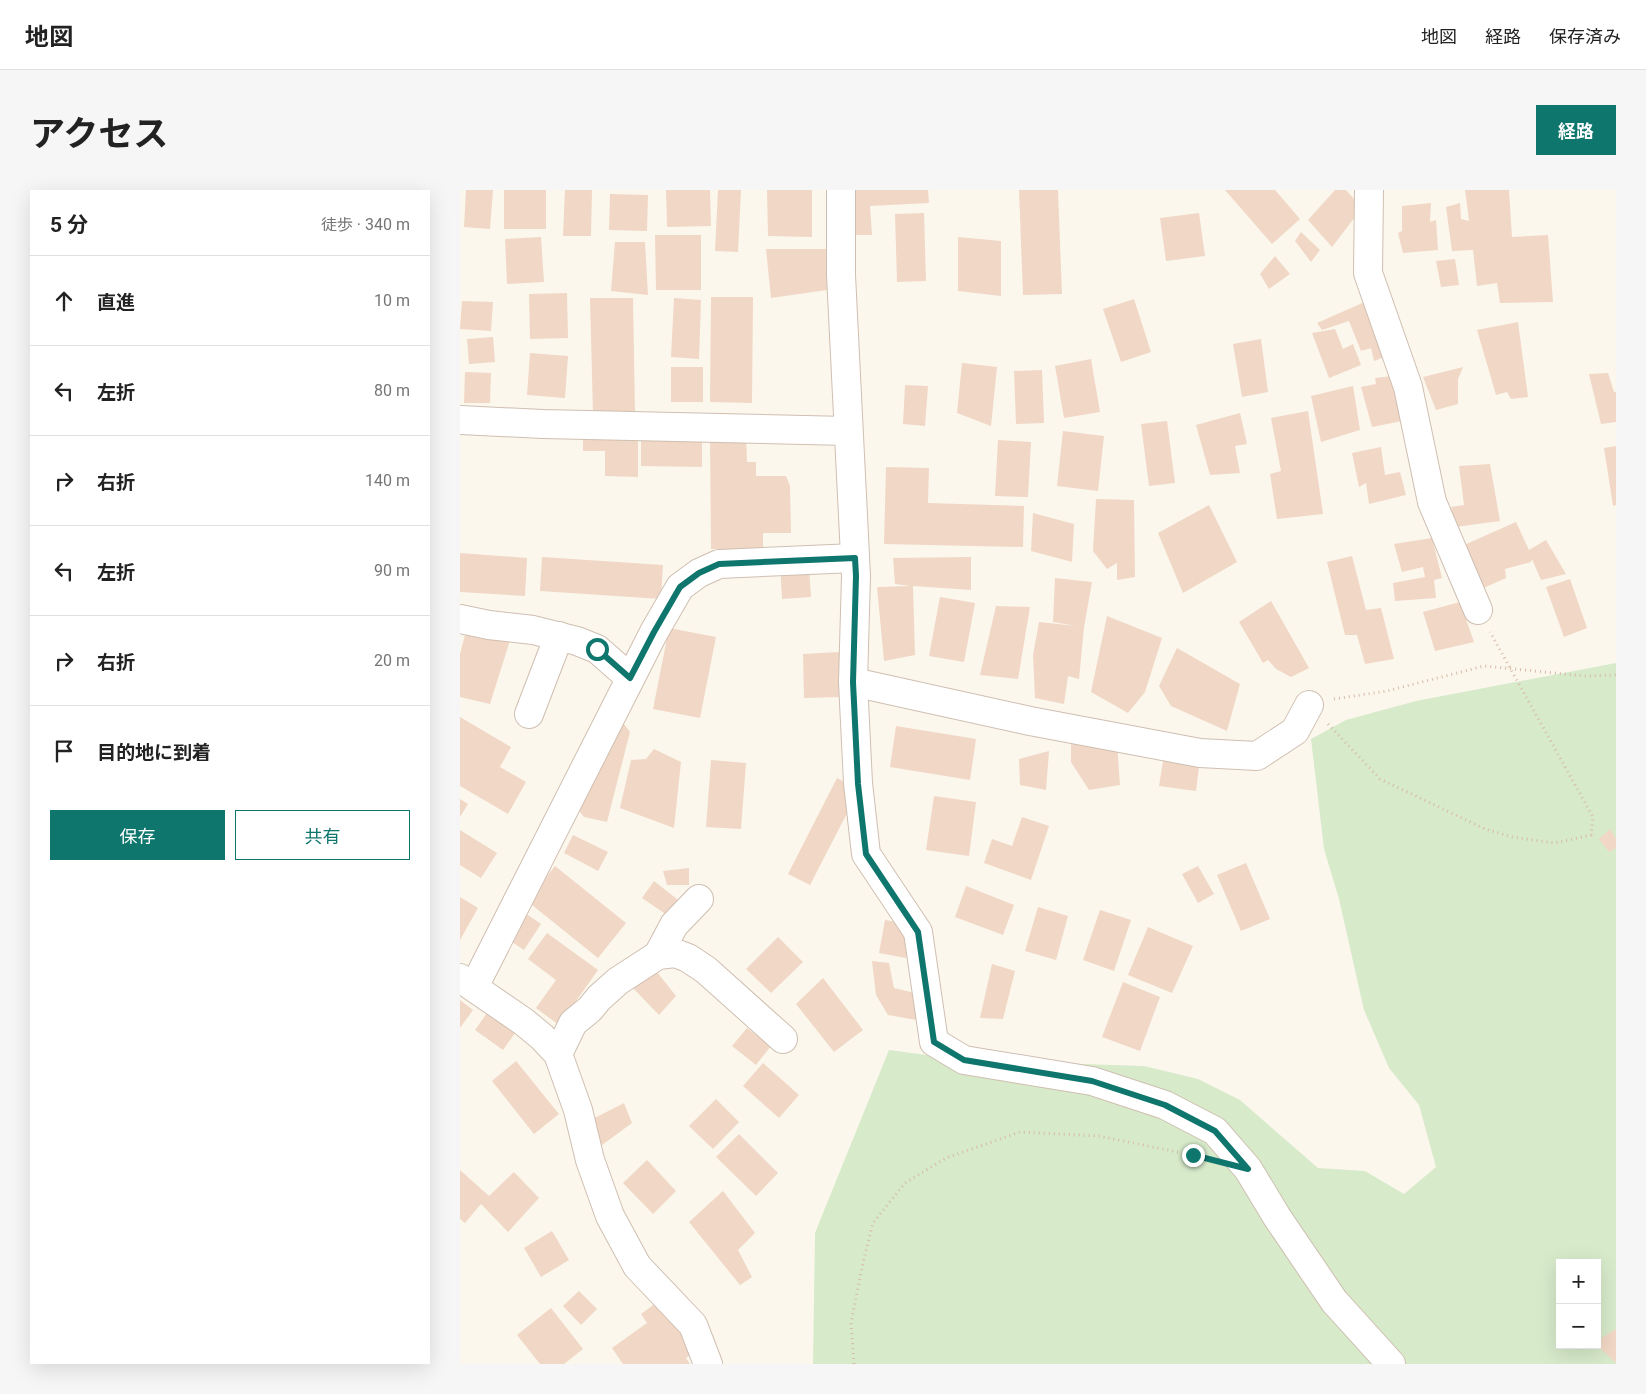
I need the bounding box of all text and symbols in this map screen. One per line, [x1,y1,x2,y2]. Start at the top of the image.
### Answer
text: 地図 [25,23,73,51]
text: 地図 [1421,26,1457,47]
text: 経路 [1485,26,1521,47]
text: 保存済み [1549,26,1621,47]
button: 経路 [1536,105,1616,155]
text: アクセス [30,114,168,155]
text: 5 分 [50,213,88,237]
text: 徒歩 · 340 m [321,215,410,234]
icon: ahead [50,287,78,315]
text: 直進 [97,291,135,314]
text: 10 m [374,291,410,310]
icon: left [50,377,78,405]
text: 左折 [97,381,135,404]
text: 80 m [374,381,410,400]
icon: right [50,467,78,495]
text: 右折 [97,471,135,494]
text: 140 m [365,471,410,490]
icon: left [50,557,78,585]
text: 左折 [97,561,135,584]
text: 90 m [374,561,410,580]
route start [586,638,609,661]
icon: right [50,647,78,675]
text: 右折 [97,651,135,674]
text: 20 m [374,651,410,670]
icon: arrive [50,737,78,765]
text: 目的地に到着 [97,741,211,764]
button: 保存 [50,810,225,860]
button: 共有 [235,810,410,860]
route end [1182,1144,1205,1167]
map controls [1556,1259,1601,1349]
button: + [1556,1259,1601,1304]
button: − [1556,1304,1601,1349]

